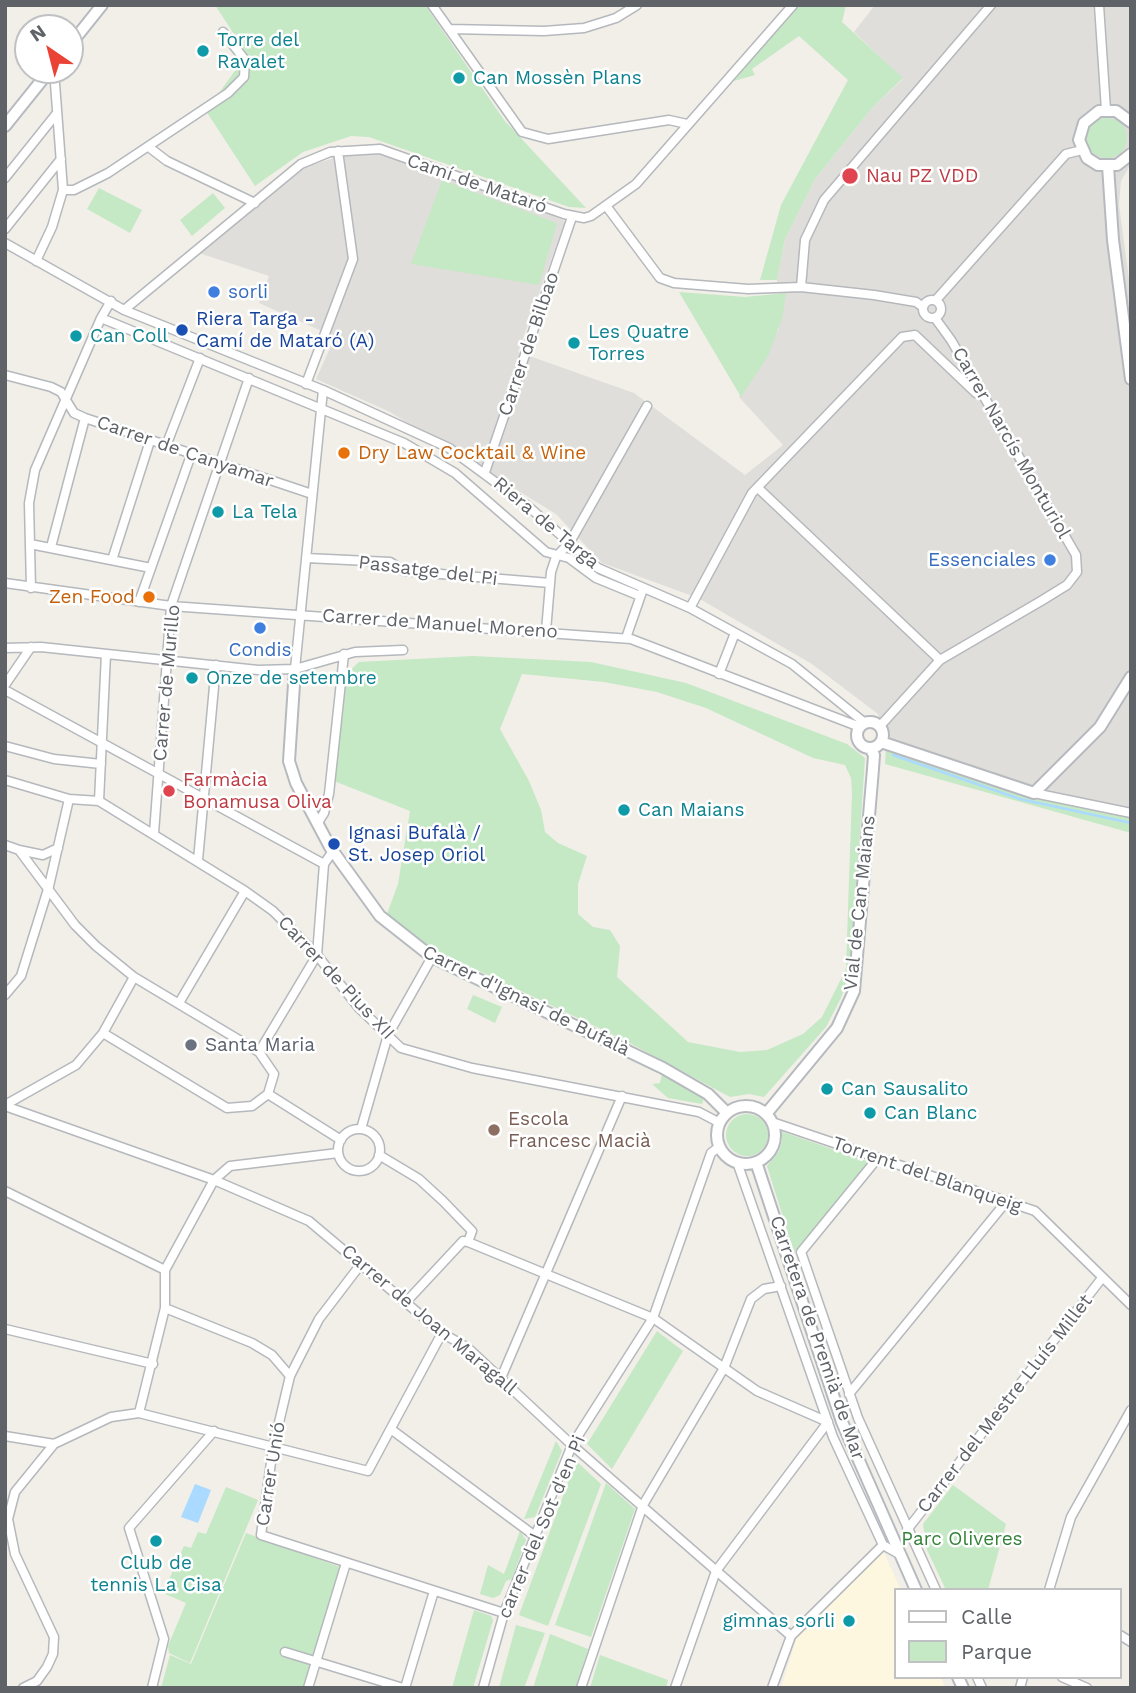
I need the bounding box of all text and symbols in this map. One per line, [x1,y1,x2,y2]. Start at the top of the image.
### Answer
north arrow [14,14,84,84]
text: N [25,20,50,46]
place label: Torre del Ravalet [217,29,299,73]
marker: Torre del Ravalet [195,43,211,59]
place label: Can Mossèn Plans [473,67,642,89]
marker: Can Mossèn Plans [451,70,467,86]
street label: Camí de Mataró [404,149,550,219]
place label: Nau PZ VDD [866,165,978,187]
marker: Nau PZ VDD [840,166,860,186]
street label: Carrer de Bilbao [494,269,564,419]
place label: sorli [228,281,268,303]
marker: sorli [206,284,222,300]
place label: Riera Targa - Camí de Mataró (A) [196,308,374,352]
place label: Les Quatre Torres [588,321,689,365]
marker: Riera Targa - Camí de Mataró (A) [174,322,190,338]
place label: Can Coll [90,325,168,347]
marker: Can Coll [68,328,84,344]
marker: Les Quatre Torres [566,335,582,351]
street label: Carrer Narcís Monturiol [947,343,1075,543]
street label: Carrer de Canyamar [93,411,277,493]
place label: Dry Law Cocktail & Wine [358,442,586,464]
marker: Dry Law Cocktail & Wine [336,445,352,461]
street label: Riera de Targa [488,472,604,574]
place label: La Tela [232,501,298,523]
marker: La Tela [210,504,226,520]
place label: Essenciales [928,549,1036,571]
street label: Passatge del Pi [357,551,499,591]
marker: Essenciales [1042,552,1058,568]
place label: Zen Food [49,586,135,608]
marker: Zen Food [141,589,157,605]
street label: Carrer de Murillo [149,604,185,762]
street label: Carrer de Manuel Moreno [321,604,559,644]
marker: Condis [252,620,268,636]
place label: Condis [228,639,292,661]
place label: Onze de setembre [206,667,377,689]
marker: Onze de setembre [184,670,200,686]
place label: Farmàcia Bonamusa Oliva [183,769,332,813]
marker: Farmàcia Bonamusa Oliva [161,783,177,799]
place label: Can Maians [638,799,744,821]
marker: Can Maians [616,802,632,818]
street label: Vial de Can Maians [839,814,881,992]
place label: Ignasi Bufalà / St. Josep Oriol [348,822,485,866]
marker: Ignasi Bufalà / St. Josep Oriol [326,836,342,852]
street label: Carrer de Pius XII [273,911,399,1045]
street label: Carrer d'Ignasi de Bufalà [419,941,633,1061]
place label: Santa Maria [205,1034,315,1056]
marker: Santa Maria [183,1037,199,1053]
place label: Can Sausalito [841,1078,968,1100]
marker: Can Sausalito [819,1081,835,1097]
place label: Can Blanc [884,1102,977,1124]
marker: Can Blanc [862,1105,878,1121]
place label: Escola Francesc Macià [508,1108,651,1152]
marker: Escola Francesc Macià [486,1122,502,1138]
street label: Torrent del Blanqueig [829,1132,1025,1218]
street label: Carretera de Premià de Mar [764,1213,870,1463]
street label: Carrer de Joan Maragall [337,1240,521,1400]
street label: Carrer del Mestre Lluís Millet [913,1290,1097,1518]
street label: Carrer Unió [251,1420,291,1528]
street label: carrer del Sot d'en Pi [493,1432,591,1622]
park label: Parc Oliveres [901,1528,1023,1550]
marker: Club de tennis La Cisa [148,1533,164,1549]
place label: Club de tennis La Cisa [90,1552,222,1596]
legend [894,1588,1122,1679]
text: Calle [961,1604,1012,1629]
place label: gimnas sorli [723,1610,835,1632]
marker: gimnas sorli [841,1613,857,1629]
text: Parque [961,1639,1032,1664]

